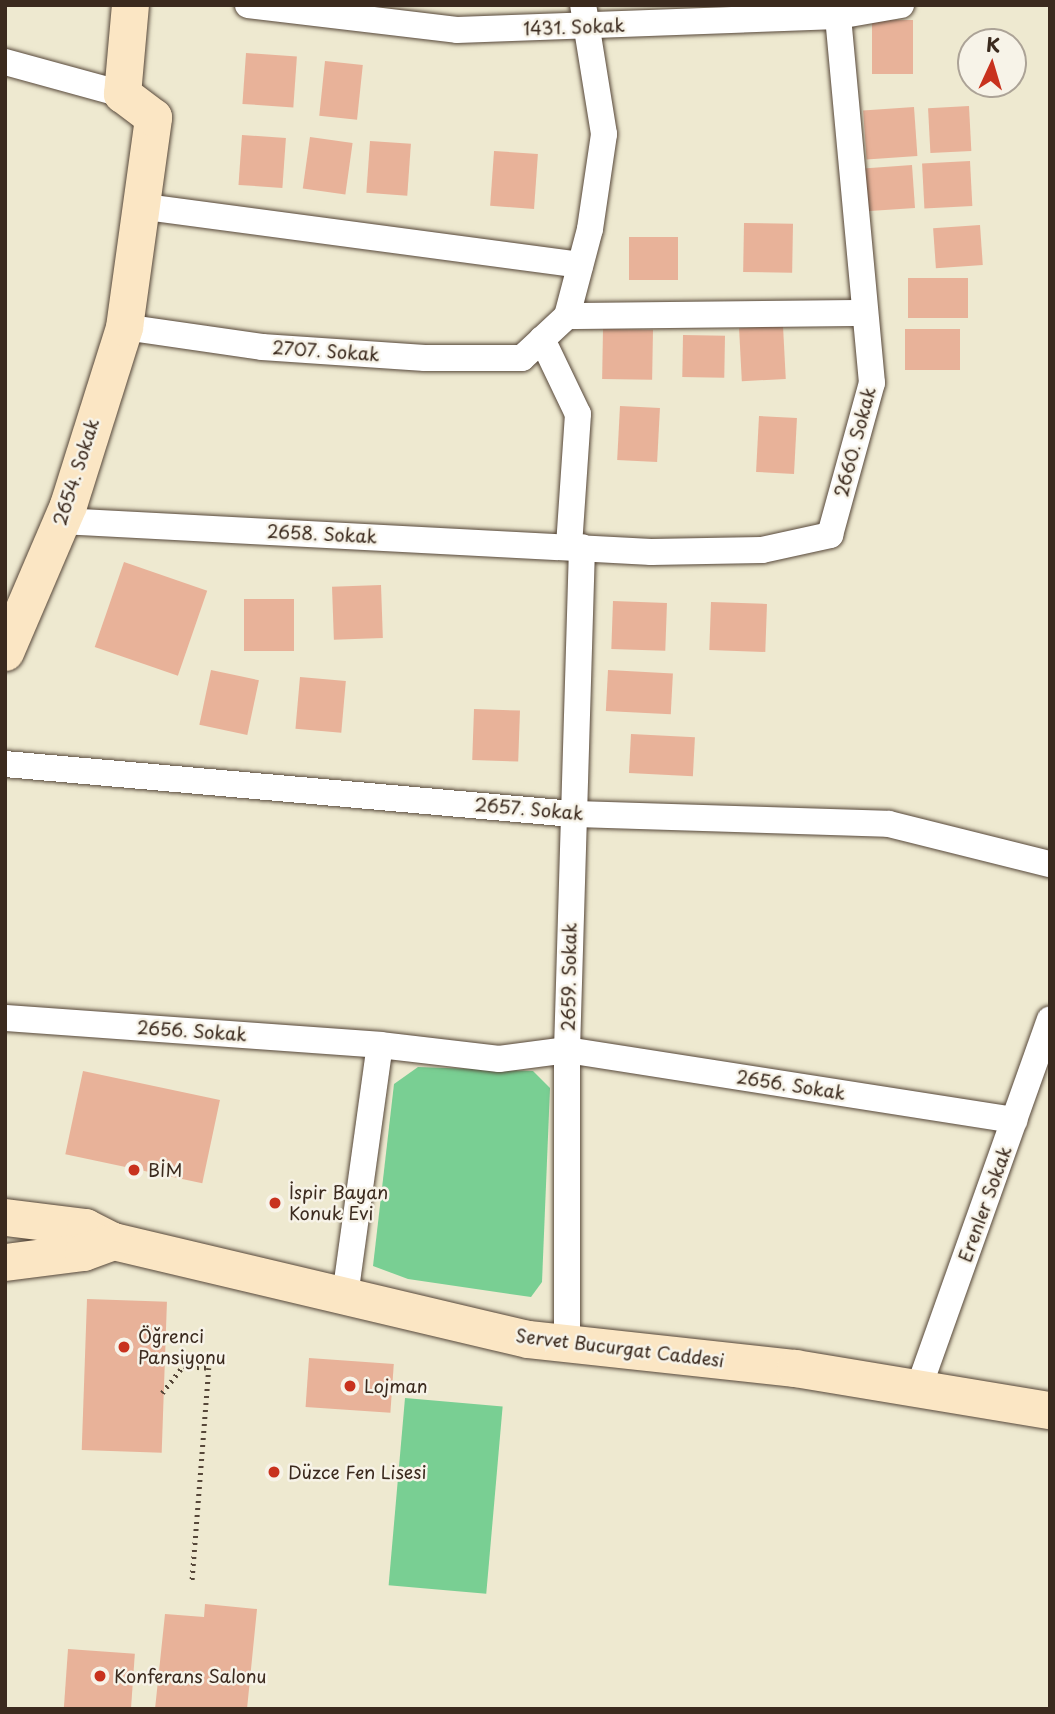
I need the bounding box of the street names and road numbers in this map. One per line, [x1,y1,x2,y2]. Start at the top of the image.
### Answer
street label: 1431. Sokak [523,14,625,40]
street label: 2707. Sokak [272,336,380,366]
street label: 2660. Sokak [830,384,880,500]
street label: 2654. Sokak [48,415,104,529]
street label: 2658. Sokak [267,520,377,548]
street label: 2657. Sokak [474,793,584,825]
street label: 2659. Sokak [557,922,581,1032]
street label: 2656. Sokak [136,1016,248,1046]
street label: 2656. Sokak [734,1066,848,1104]
street label: Erenler Sokak [954,1142,1016,1266]
street label: Servet Bucurgat Caddesi [514,1324,726,1372]

